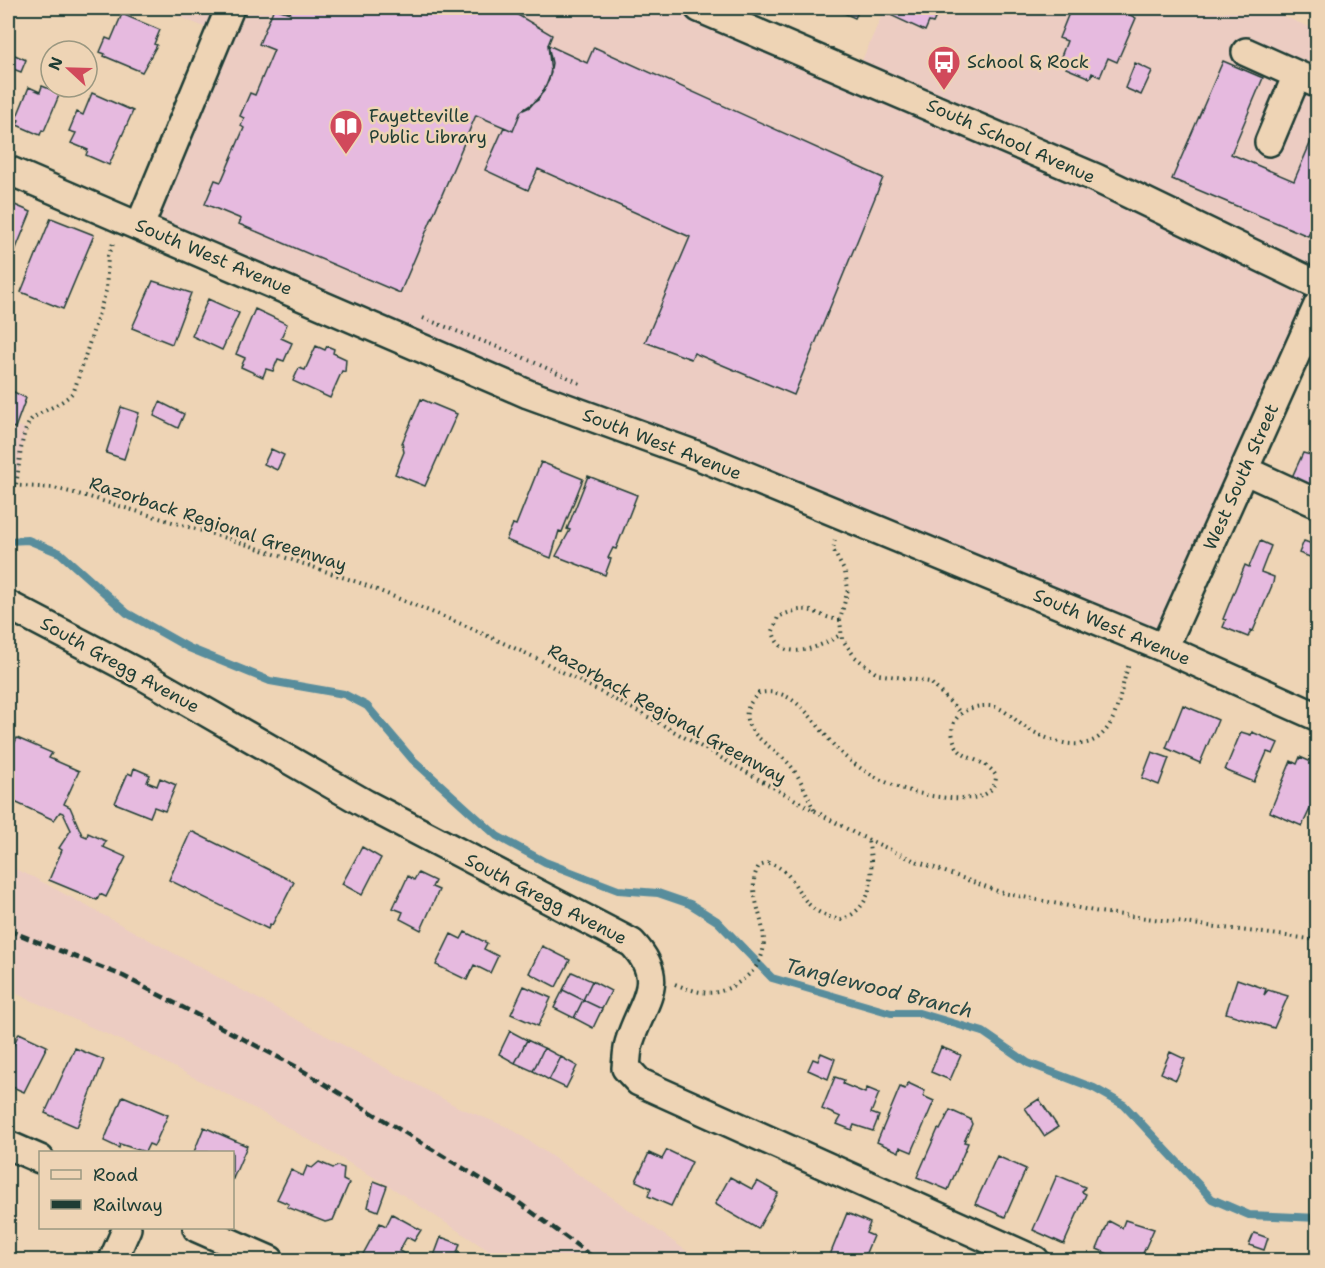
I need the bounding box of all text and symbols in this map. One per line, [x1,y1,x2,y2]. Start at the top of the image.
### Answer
north arrow [39,39,99,99]
bus stop icon: School & Rock [926,44,962,91]
place label: School & Rock [967,50,1089,74]
text: N [43,54,68,73]
street label: South School Avenue [923,93,1099,189]
place label: Fayetteville Public Library [369,104,487,149]
library icon: Fayetteville Public Library [328,108,364,155]
street label: South West Avenue [132,213,296,301]
street label: West South Street [1198,400,1284,554]
street label: South West Avenue [579,403,745,485]
street label: Razorback Regional Greenway [86,471,350,577]
street label: South West Avenue [1030,583,1194,671]
street label: South Gregg Avenue [36,611,204,719]
street label: Razorback Regional Greenway [543,638,791,790]
street label: South Gregg Avenue [461,848,631,950]
water label: Tanglewood Branch [783,952,975,1024]
legend [39,1151,234,1229]
text: Road [93,1163,138,1187]
text: Railway [93,1193,163,1217]

